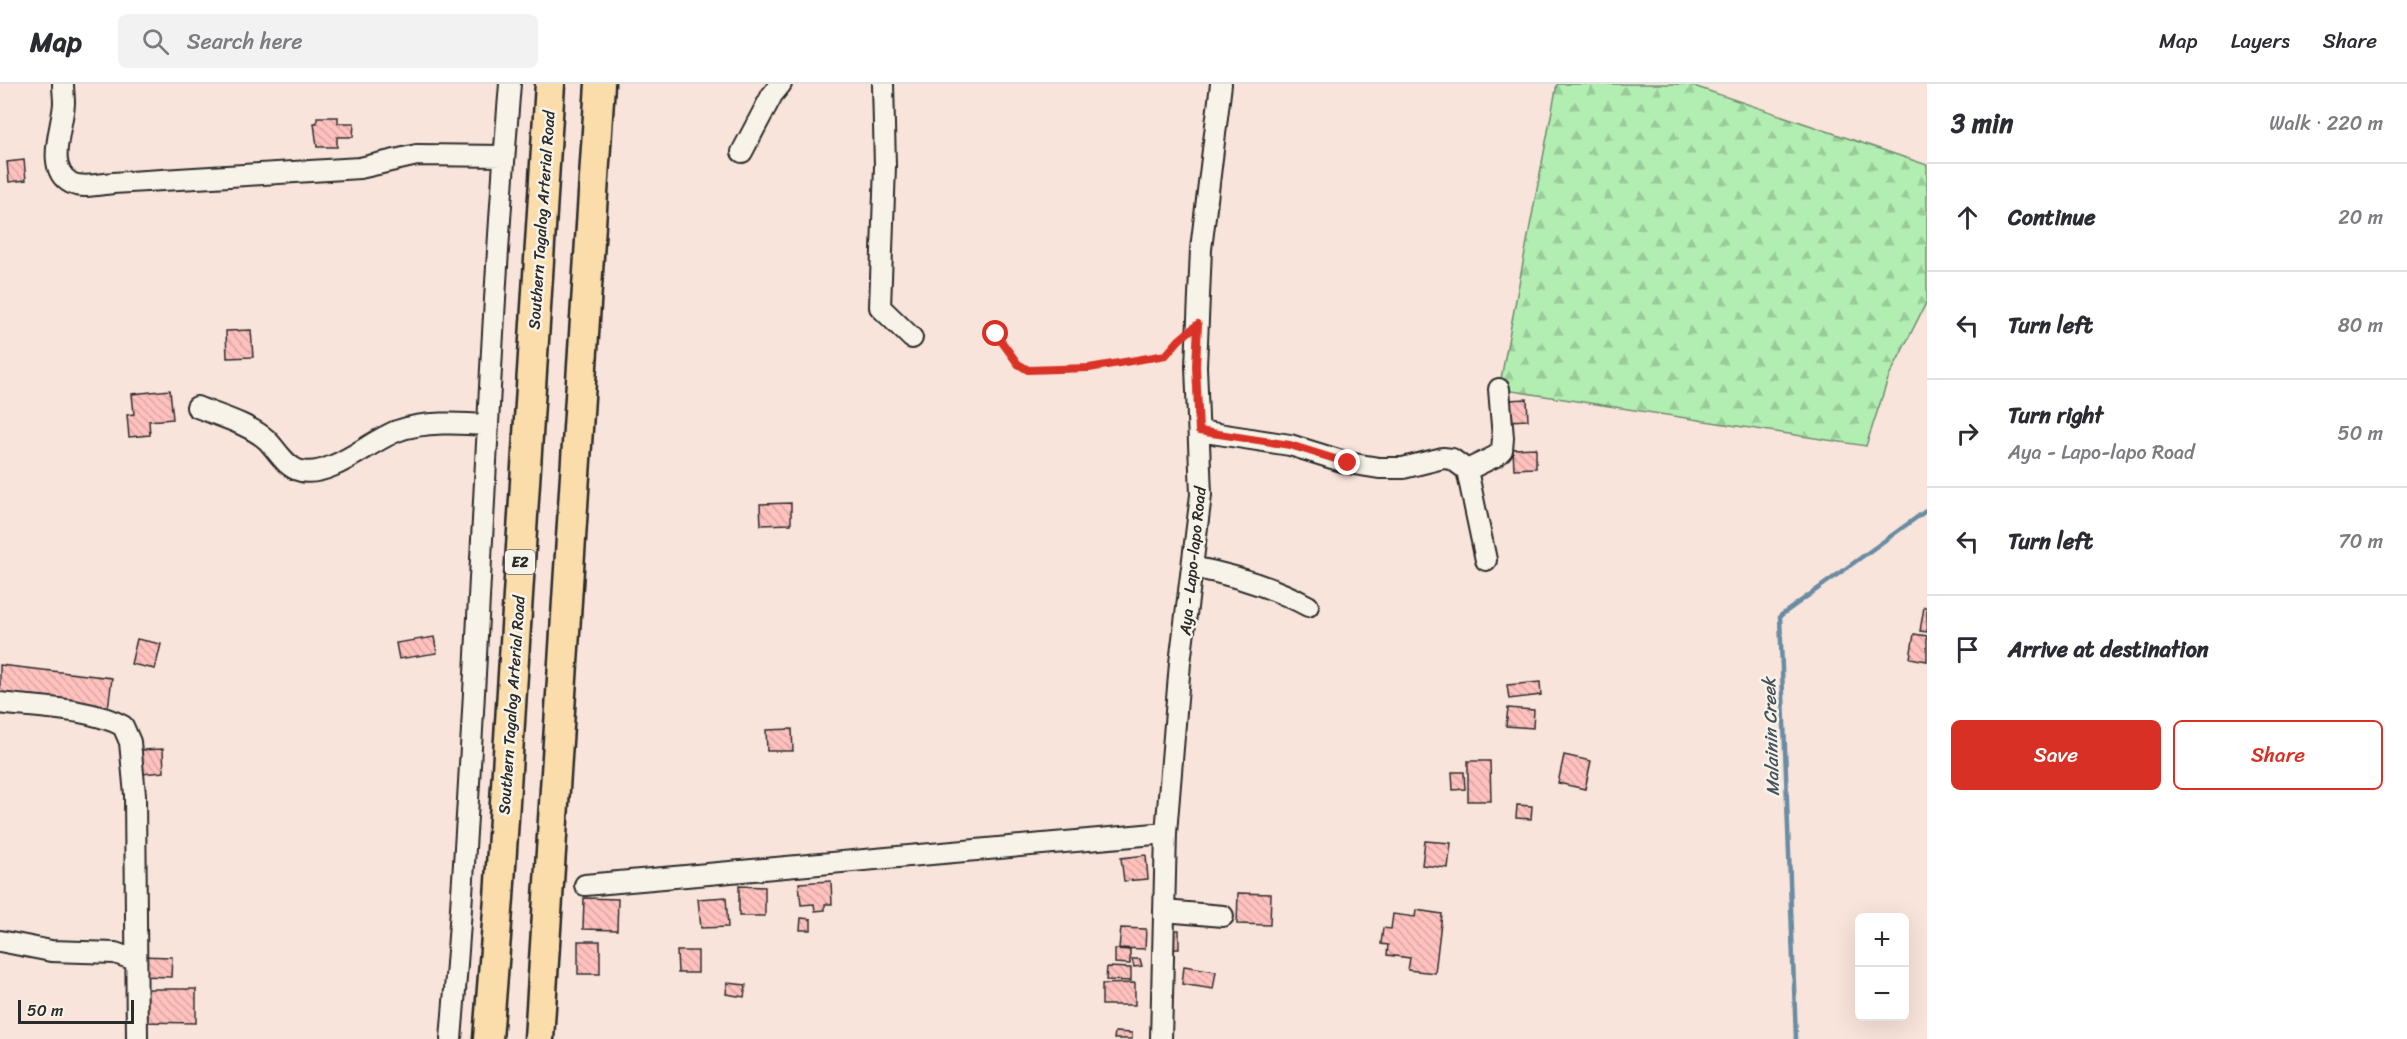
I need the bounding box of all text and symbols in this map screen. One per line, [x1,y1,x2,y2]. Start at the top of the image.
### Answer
search box [118,14,538,68]
text: Map [30,17,82,66]
text: Search here [187,22,303,61]
text: Map [2159,22,2198,60]
text: Layers [2231,22,2290,60]
text: Share [2323,22,2377,60]
icon: search [139,25,172,58]
text: 3 min [1951,100,2013,146]
text: Walk · 220 m [2269,106,2383,141]
street label: Southern Tagalog Arterial Road [519,108,564,330]
text: Continue [2008,198,2096,237]
text: 20 m [2338,200,2383,235]
icon: ahead [1951,201,1984,234]
text: Turn left [2008,306,2093,345]
text: 80 m [2338,308,2383,343]
icon: left [1951,309,1984,342]
route start [982,320,1008,346]
text: Turn right [2008,396,2103,435]
text: 50 m [2338,416,2383,451]
icon: right [1951,417,1984,450]
text: Aya - Lapo-lapo Road [2008,435,2195,470]
route end [1334,449,1360,475]
street label: Aya - Lapo-lapo Road [1170,484,1215,638]
text: Turn left [2008,522,2093,561]
text: 70 m [2338,524,2383,559]
icon: left [1951,525,1984,558]
road number: E2 [505,550,535,574]
street label: Southern Tagalog Arterial Road [489,593,534,815]
text: Arrive at destination [2008,630,2209,669]
icon: arrive [1951,633,1984,666]
water label: Malainin Creek [1753,675,1789,797]
button: Save [1951,720,2161,790]
button: Share [2173,720,2383,790]
map controls [1855,913,1909,1021]
button: + [1855,913,1909,967]
button: − [1855,967,1909,1021]
text: 50 m [27,996,63,1025]
scale bar [18,997,134,1024]

